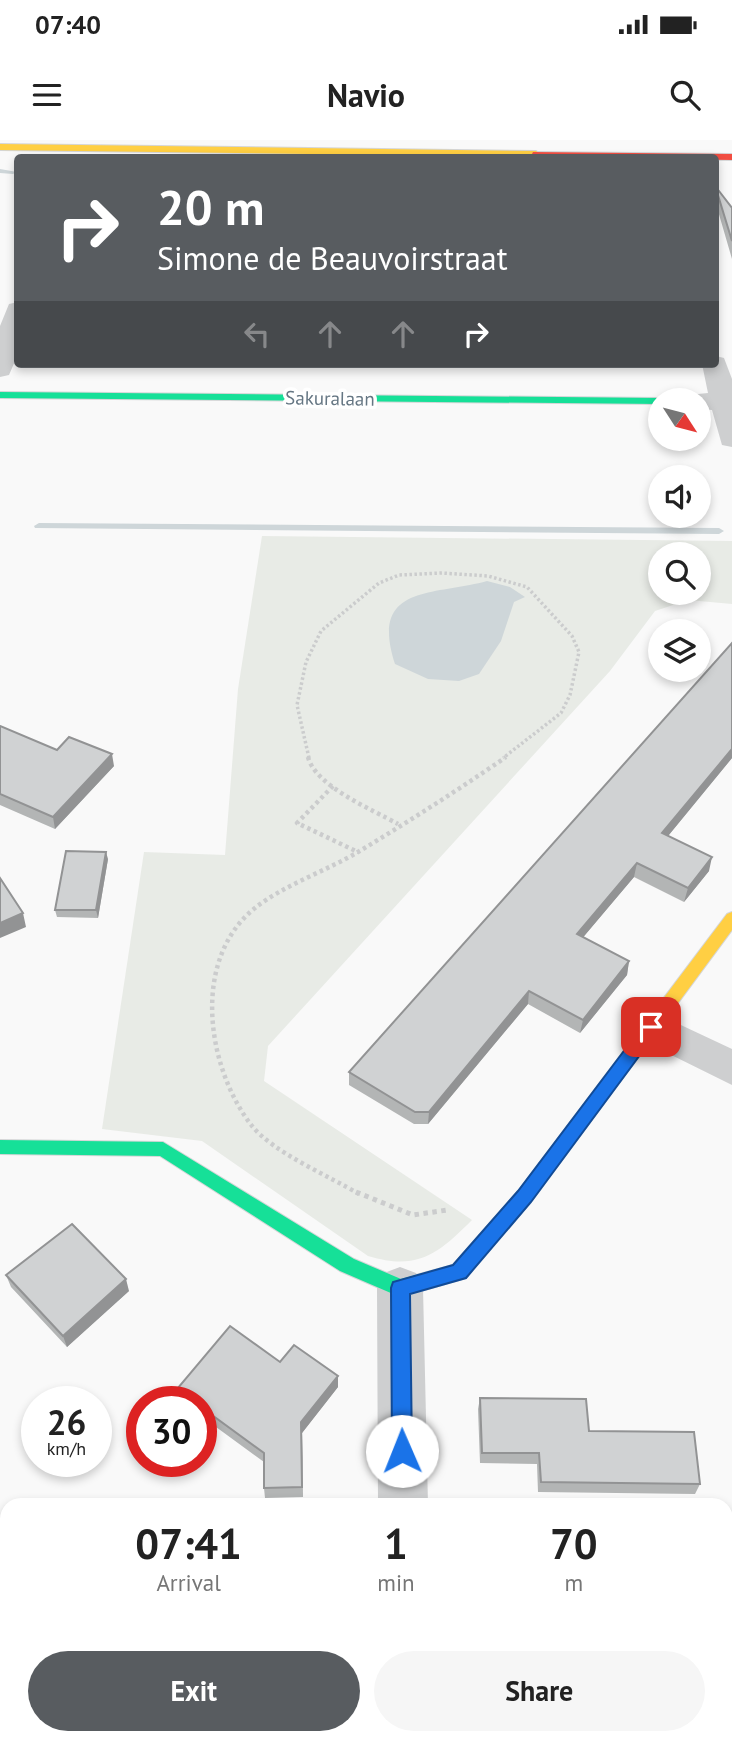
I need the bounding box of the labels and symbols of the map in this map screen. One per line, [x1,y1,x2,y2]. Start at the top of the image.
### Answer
street label: Sakuralaan [285,385,375,411]
north arrow [648,388,710,452]
pin [621,997,681,1057]
speed limit sign: 30 [126,1386,217,1477]
position arrow [365,1414,439,1488]

